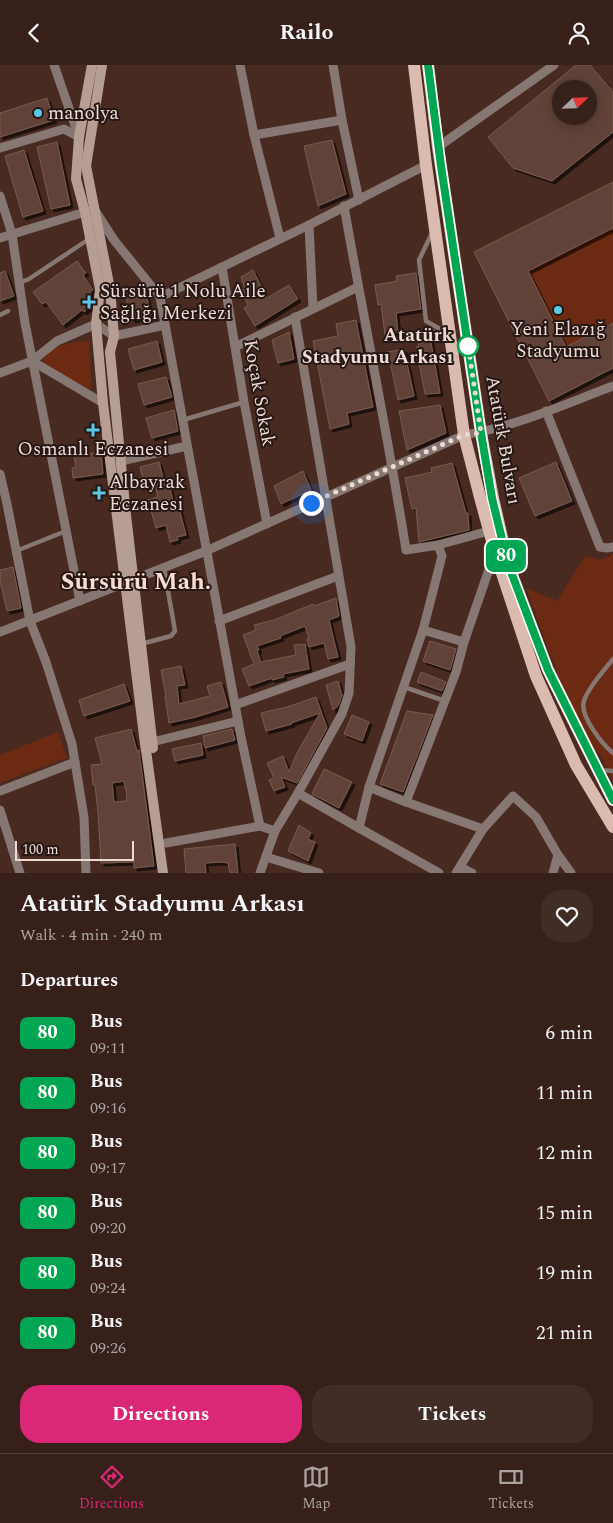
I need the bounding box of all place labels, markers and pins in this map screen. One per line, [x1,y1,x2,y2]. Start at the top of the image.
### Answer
place label: manolya [48,99,120,128]
marker: manolya [32,107,44,119]
place label: Sürsürü 1 Nolu Aile Sağlığı Merkezi [100,277,266,328]
marker: Sürsürü 1 Nolu Aile Sağlığı Merkezi [82,295,96,309]
marker: Yeni Elazığ Stadyumu [552,304,564,316]
place label: Yeni Elazığ Stadyumu [510,315,606,366]
place label: Atatürk Stadyumu Arkası [302,321,454,372]
marker: Atatürk Stadyumu Arkası [457,335,479,357]
marker: Osmanlı Eczanesi [87,424,99,436]
place label: Osmanlı Eczanesi [18,435,168,464]
place label: Albayrak Eczanesi [109,468,186,519]
marker: Albayrak Eczanesi [93,487,105,499]

